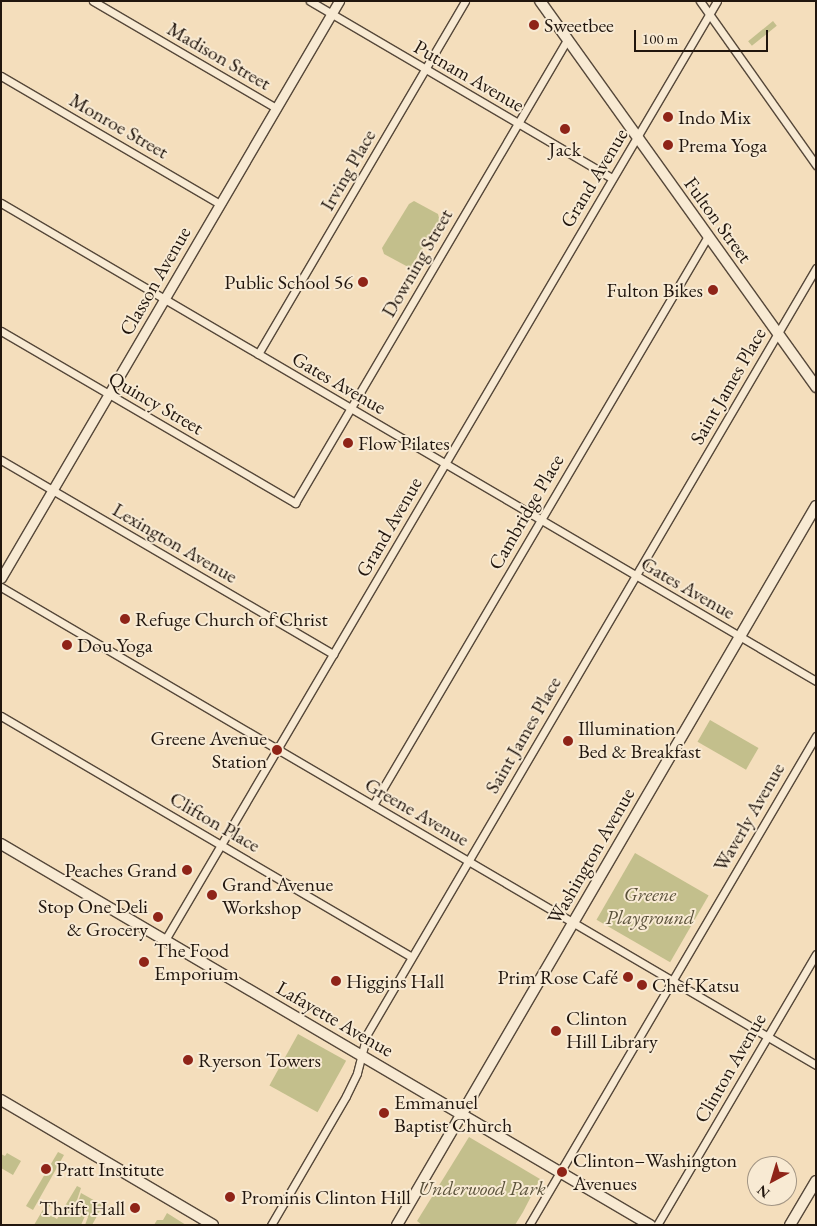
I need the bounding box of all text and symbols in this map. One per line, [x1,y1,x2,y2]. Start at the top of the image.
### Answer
place label: Sweetbee [544,13,614,37]
street label: Madison Street [163,17,275,95]
marker: Sweetbee [528,19,540,31]
scale bar [637,20,771,52]
text: 100 m [642,29,678,48]
street label: Putnam Avenue [410,35,528,117]
street label: Monroe Street [65,88,173,164]
place label: Indo Mix [678,105,751,129]
marker: Indo Mix [662,111,674,123]
marker: Jack [559,123,571,135]
street label: Grand Avenue [555,124,633,232]
street label: Irving Place [315,125,381,215]
place label: Prema Yoga [678,133,767,157]
place label: Jack [549,137,581,161]
marker: Prema Yoga [662,139,674,151]
street label: Fulton Street [679,172,757,268]
street label: Downing Street [376,205,458,321]
street label: Classon Avenue [114,222,196,340]
place label: Public School 56 [224,270,353,294]
marker: Public School 56 [357,276,369,288]
place label: Fulton Bikes [606,278,703,302]
marker: Fulton Bikes [707,284,719,296]
street label: Saint James Place [685,323,771,449]
street label: Gates Avenue [288,346,390,420]
street label: Quincy Street [104,366,208,440]
place label: Flow Pilates [358,431,450,455]
marker: Flow Pilates [342,437,354,449]
street label: Cambridge Place [483,450,569,574]
street label: Grand Avenue [351,473,427,581]
street label: Lexington Avenue [108,498,242,588]
street label: Gates Avenue [637,551,739,625]
place label: Refuge Church of Christ [135,607,328,631]
marker: Refuge Church of Christ [119,613,131,625]
place label: Dou Yoga [77,633,153,657]
marker: Dou Yoga [61,639,73,651]
street label: Saint James Place [480,672,566,798]
place label: Illumination Bed & Breakfast [578,717,701,764]
place label: Greene Avenue Station [151,726,267,773]
marker: Illumination Bed & Breakfast [562,735,574,747]
marker: Greene Avenue Station [271,744,283,756]
street label: Waverly Avenue [708,758,790,876]
street label: Greene Avenue [361,773,473,851]
street label: Washington Avenue [542,784,640,928]
street label: Clifton Place [166,787,264,857]
place label: Peaches Grand [65,858,177,882]
marker: Peaches Grand [181,864,193,876]
place label: Grand Avenue Workshop [222,872,333,919]
park label: Greene Playground [606,883,694,930]
marker: Grand Avenue Workshop [206,889,218,901]
place label: Stop One Deli & Grocery [38,894,148,941]
marker: Stop One Deli & Grocery [152,911,164,923]
place label: The Food Emporium [154,938,239,985]
marker: The Food Emporium [138,956,150,968]
place label: Prim Rose Café [498,965,618,989]
place label: Higgins Hall [346,969,444,993]
marker: Prim Rose Café [622,971,634,983]
place label: Chef Katsu [652,973,740,997]
marker: Higgins Hall [330,975,342,987]
street label: Lafayette Avenue [272,976,398,1062]
marker: Chef Katsu [636,979,648,991]
place label: Clinton Hill Library [566,1007,658,1054]
street label: Clinton Avenue [689,1009,771,1127]
marker: Clinton Hill Library [550,1025,562,1037]
place label: Ryerson Towers [198,1048,321,1072]
marker: Ryerson Towers [182,1054,194,1066]
place label: Emmanuel Baptist Church [394,1090,512,1137]
marker: Emmanuel Baptist Church [378,1107,390,1119]
place label: Clinton–Washington Avenues [573,1148,737,1195]
north arrow [747,1156,797,1206]
place label: Pratt Institute [56,1157,164,1181]
marker: Pratt Institute [40,1163,52,1175]
marker: Clinton–Washington Avenues [555,1165,569,1179]
park label: Underwood Park [418,1176,546,1200]
text: N [753,1181,773,1202]
place label: Prominis Clinton Hill [241,1185,411,1209]
marker: Prominis Clinton Hill [223,1190,237,1204]
place label: Thrift Hall [39,1196,125,1220]
marker: Thrift Hall [129,1202,141,1214]

